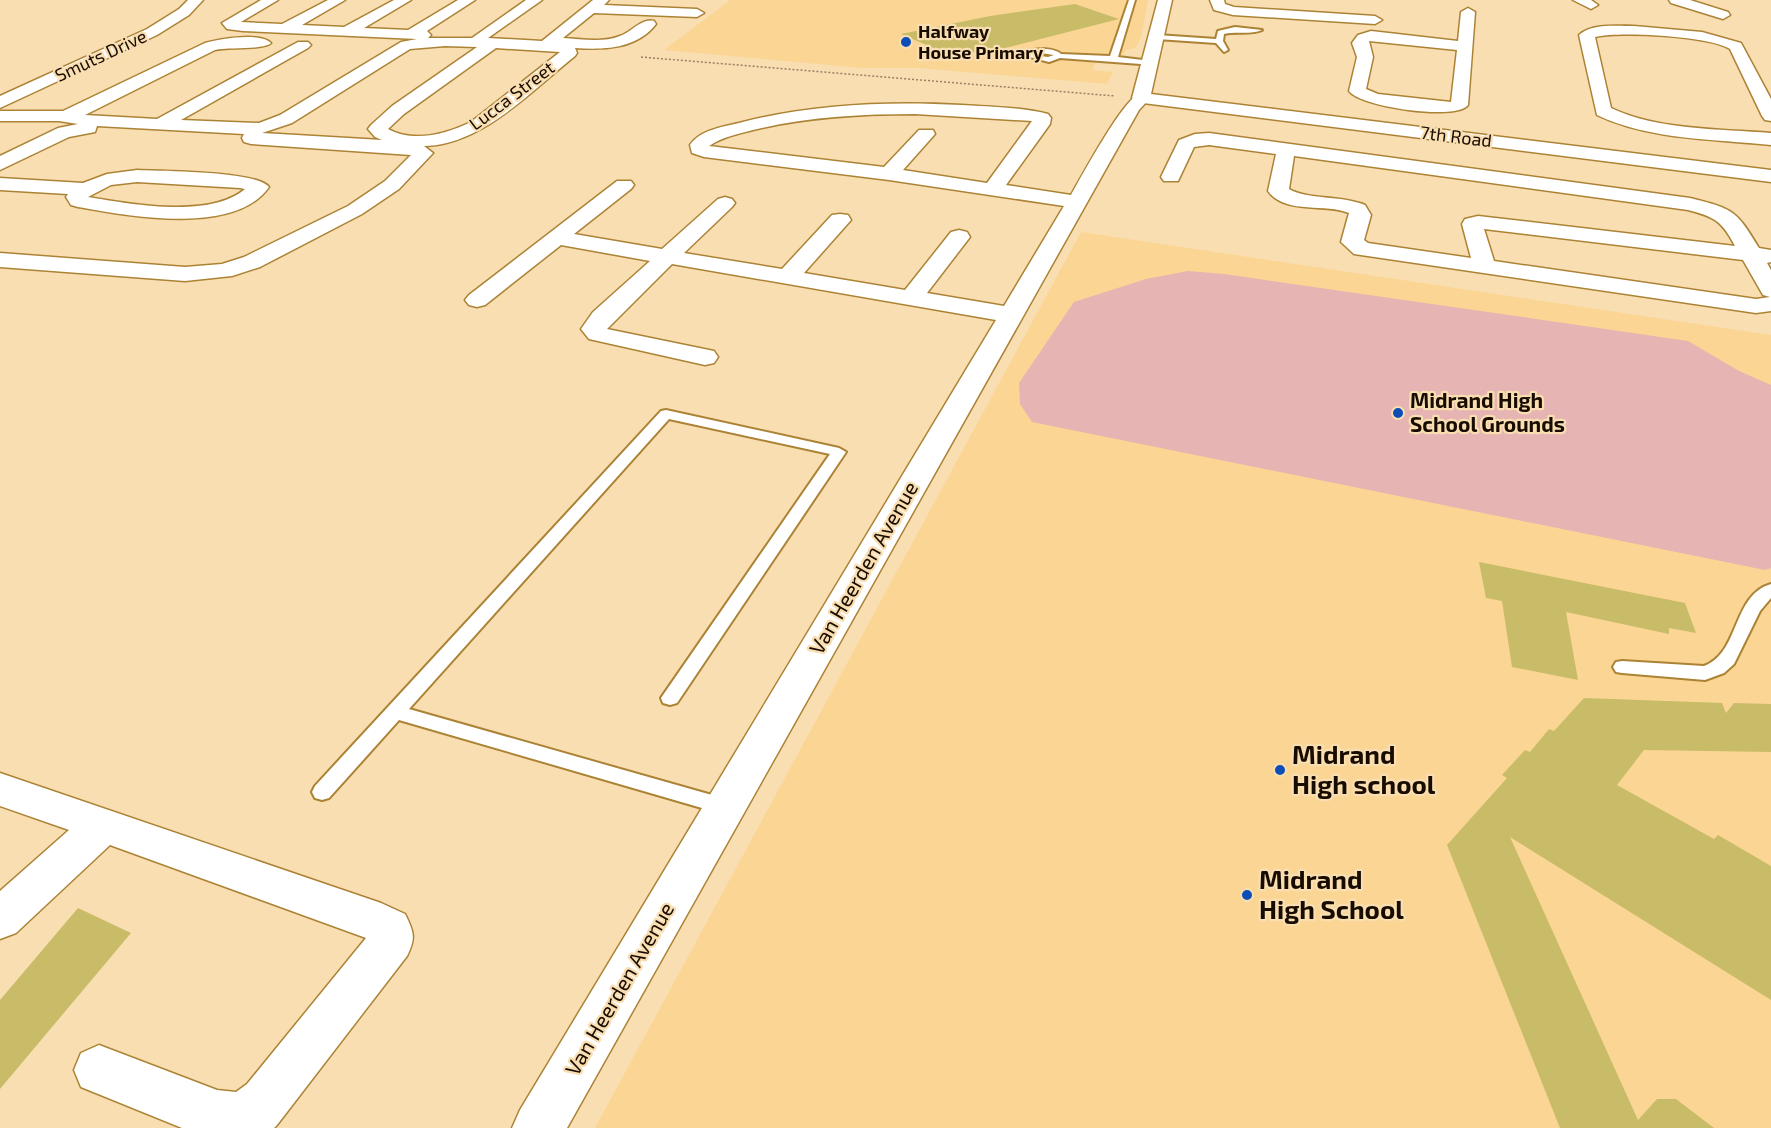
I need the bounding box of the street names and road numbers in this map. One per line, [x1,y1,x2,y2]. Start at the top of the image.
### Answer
street label: Smuts Drive [51,24,150,86]
street label: Lucca Street [464,56,558,134]
street label: 7th Road [1419,121,1493,151]
street label: Van Heerden Avenue [803,476,922,658]
street label: Van Heerden Avenue [559,897,678,1079]

